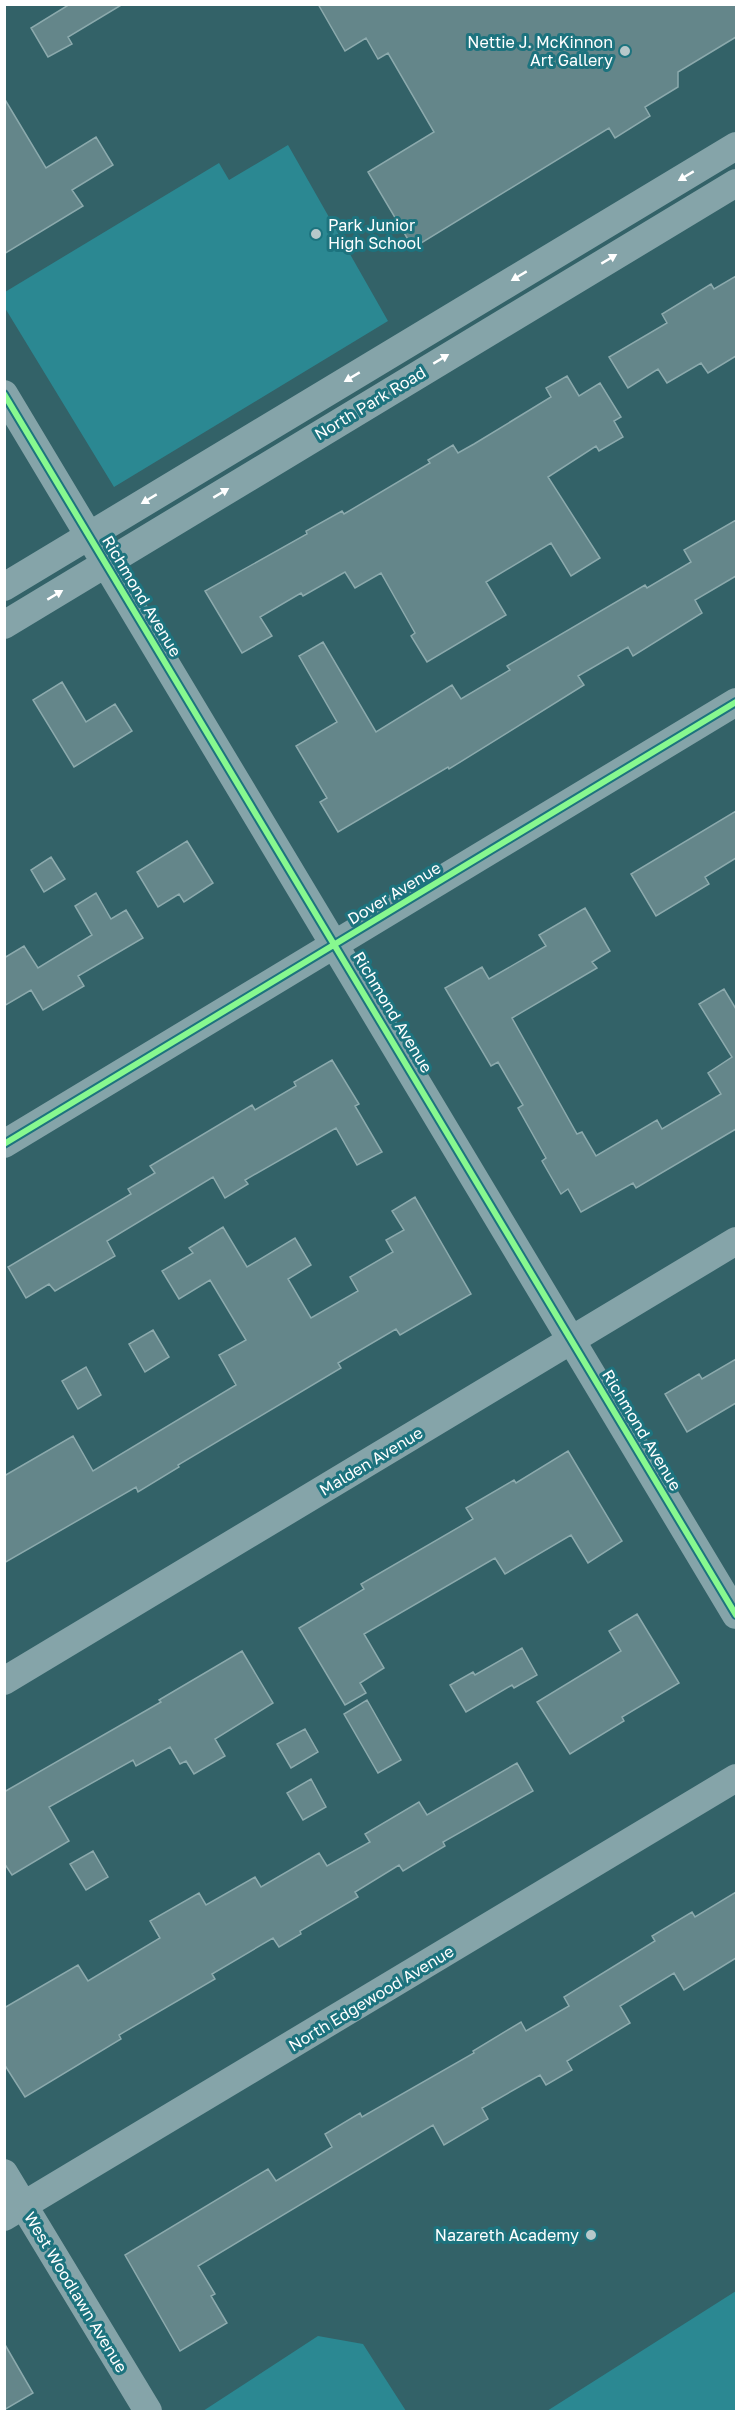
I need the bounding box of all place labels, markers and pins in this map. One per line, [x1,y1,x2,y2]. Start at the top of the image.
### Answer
place label: Nettie J. McKinnon Art Gallery [467,32,613,70]
marker: Nettie J. McKinnon Art Gallery [618,44,632,58]
place label: Park Junior High School [328,215,421,253]
marker: Park Junior High School [309,227,323,241]
place label: Nazareth Academy [435,2225,579,2245]
marker: Nazareth Academy [584,2228,598,2242]

